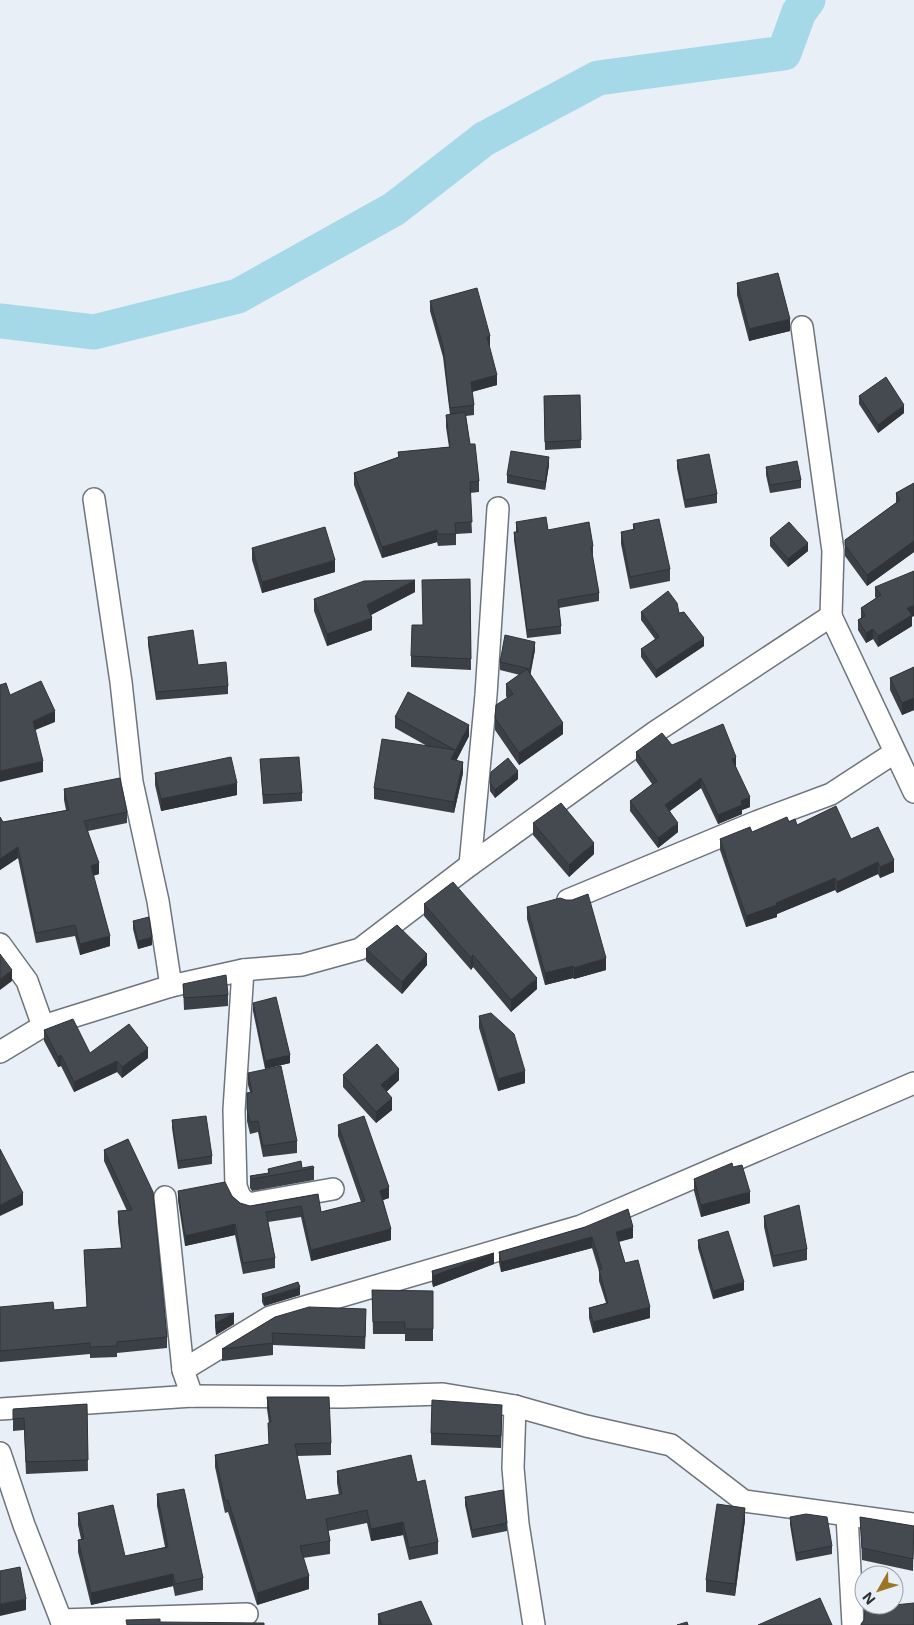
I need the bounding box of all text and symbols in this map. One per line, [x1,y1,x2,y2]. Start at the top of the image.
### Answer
north arrow [854,1565,904,1615]
text: N [859,1589,878,1608]

